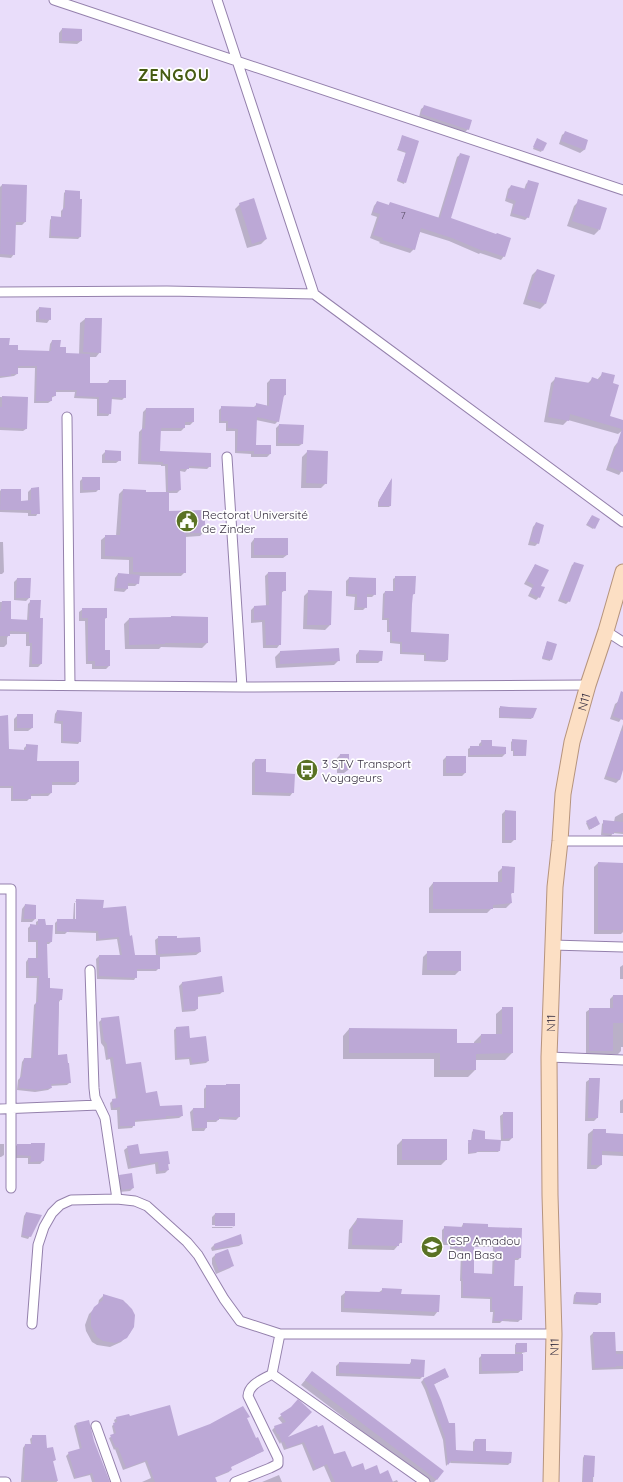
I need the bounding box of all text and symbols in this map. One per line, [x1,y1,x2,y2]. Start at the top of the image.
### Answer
district label: ZENGOU [138,65,210,85]
house number: 7 [400,209,406,222]
place label: Rectorat Université de Zinder [202,507,308,536]
public building icon: Rectorat Université de Zinder [174,508,200,534]
street label: N11 [574,691,593,712]
place label: 3 STV Transport Voyageurs [322,756,411,785]
bus stop icon: 3 STV Transport Voyageurs [294,757,320,783]
street label: N11 [542,1014,558,1032]
place label: CSP Amadou Dan Basa [448,1233,520,1262]
school or university icon: CSP Amadou Dan Basa [419,1234,445,1260]
street label: N11 [546,1338,561,1356]

